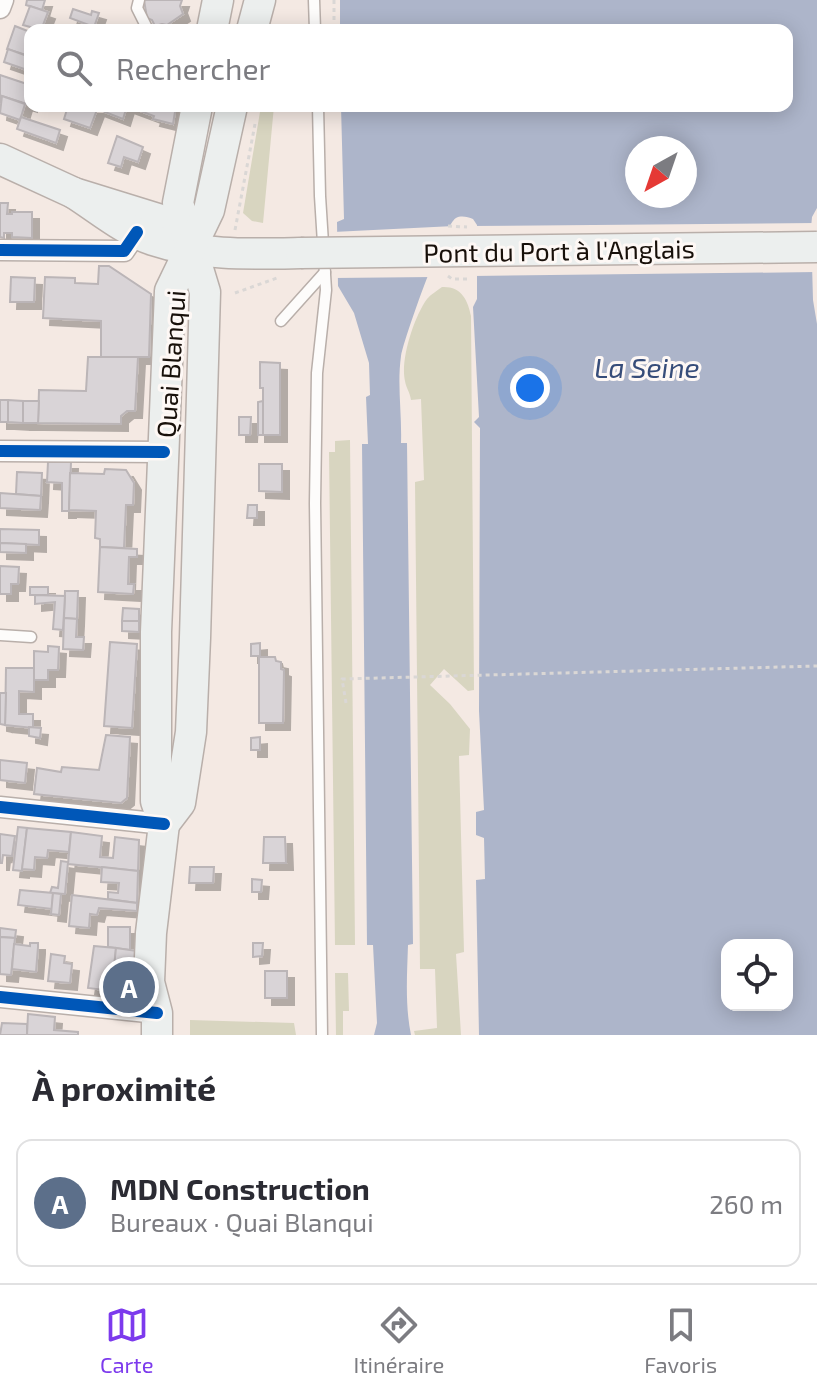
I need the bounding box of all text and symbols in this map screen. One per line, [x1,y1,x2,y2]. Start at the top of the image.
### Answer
search box [24,24,793,112]
icon: search [52,46,96,90]
text: Rechercher [116,50,271,86]
north arrow [625,136,697,208]
street label: Pont du Port à l'Anglais [423,232,695,268]
street label: Quai Blanqui [149,289,191,439]
water label: La Seine [594,350,700,384]
your location [510,368,550,408]
map controls [721,939,793,1011]
button: locate [721,939,793,1011]
pin: A [103,957,155,1017]
text: À proximité [32,1067,216,1108]
text: MDN Construction [110,1170,370,1206]
text: A [52,1188,68,1219]
text: 260 m [709,1188,783,1219]
text: Bureaux · Quai Blanqui [110,1206,374,1237]
tab: Carte [100,1303,154,1377]
tab: Itinéraire [353,1303,444,1377]
tab: Favoris [644,1303,717,1377]

